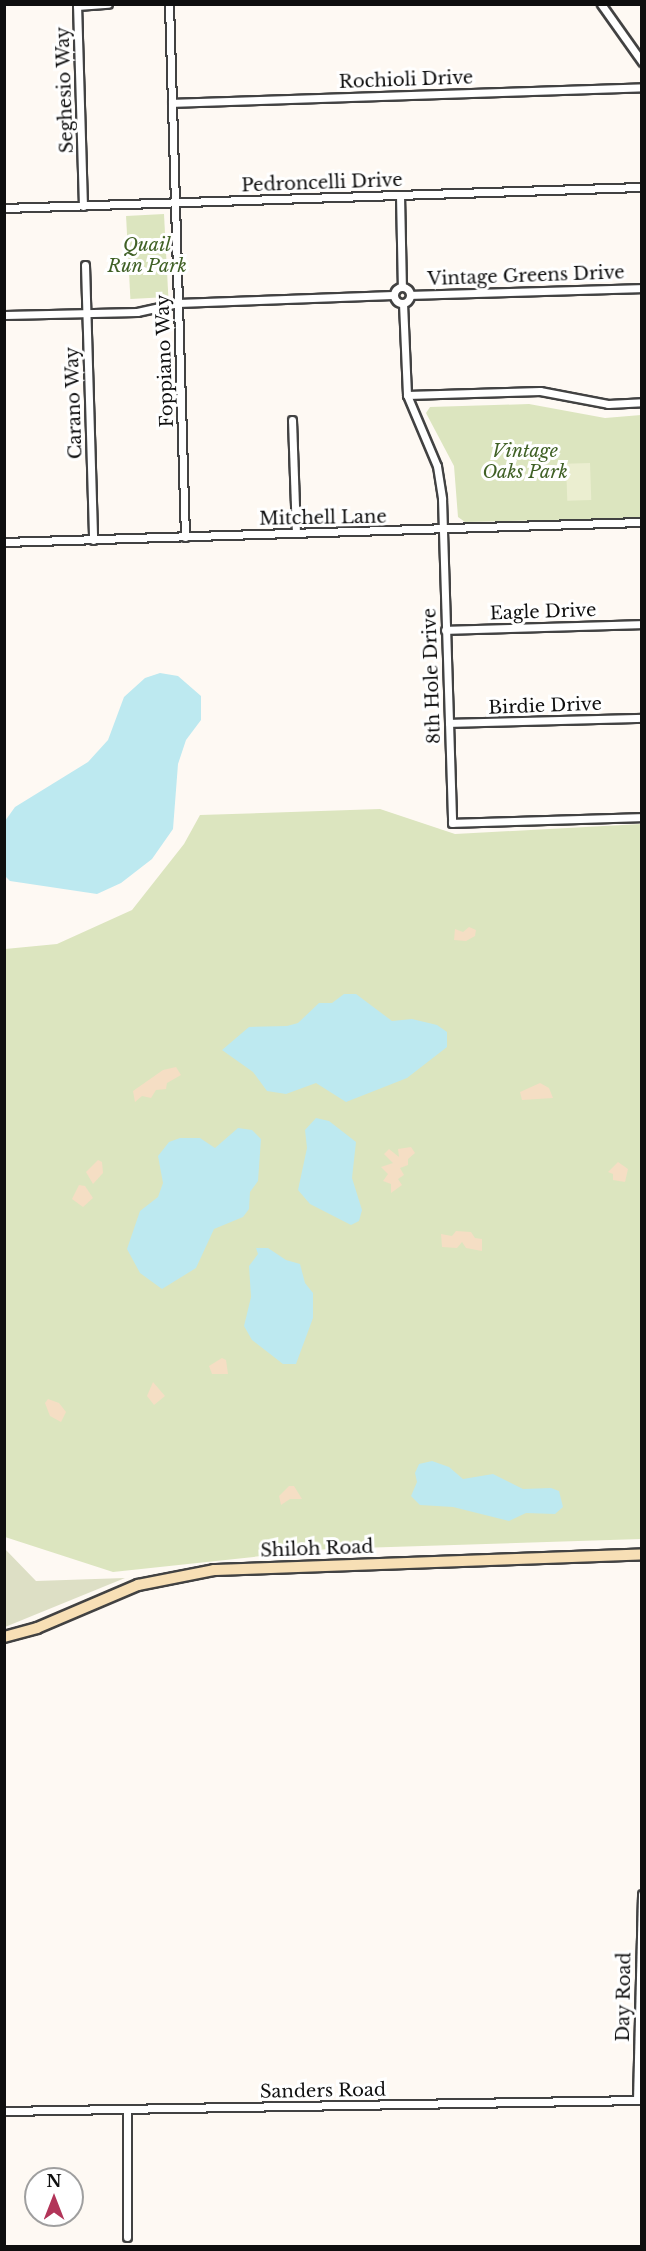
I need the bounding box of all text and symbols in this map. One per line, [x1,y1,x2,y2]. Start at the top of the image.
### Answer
street label: Seghesio Way [52,26,78,154]
street label: Rochioli Drive [339,67,473,93]
street label: Pedroncelli Drive [241,169,403,197]
park label: Quail Run Park [107,235,187,278]
street label: Vintage Greens Drive [427,262,625,290]
street label: Foppiano Way [152,294,178,428]
street label: Carano Way [61,346,87,460]
park label: Vintage Oaks Park [482,441,568,484]
street label: Mitchell Lane [259,506,387,530]
street label: Eagle Drive [489,599,597,625]
street label: 8th Hole Drive [419,608,445,744]
street label: Birdie Drive [488,693,602,719]
street label: Shiloh Road [260,1536,374,1562]
street label: Day Road [612,1952,636,2042]
street label: Sanders Road [260,2079,386,2103]
north arrow [24,2167,84,2227]
text: N [46,2171,62,2191]

